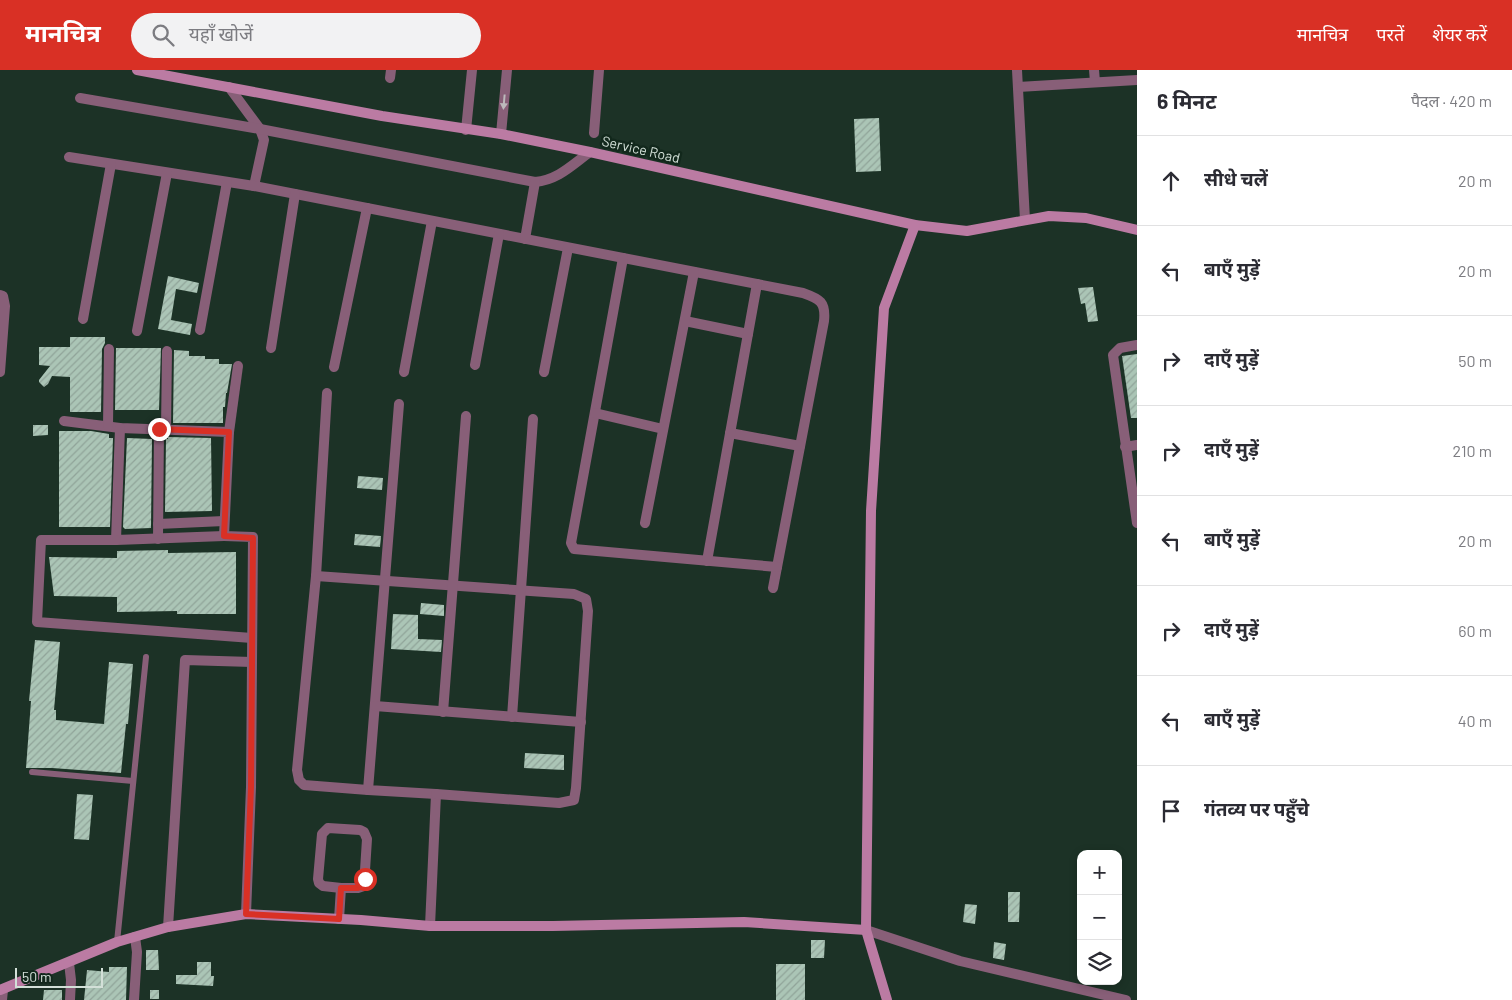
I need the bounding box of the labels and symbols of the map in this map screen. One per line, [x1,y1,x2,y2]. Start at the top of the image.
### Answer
one-way arrow [500,94,508,110]
street label: Service Road [600,132,682,166]
route end [148,418,171,441]
route start [354,868,377,891]
scale bar [15,965,102,988]

